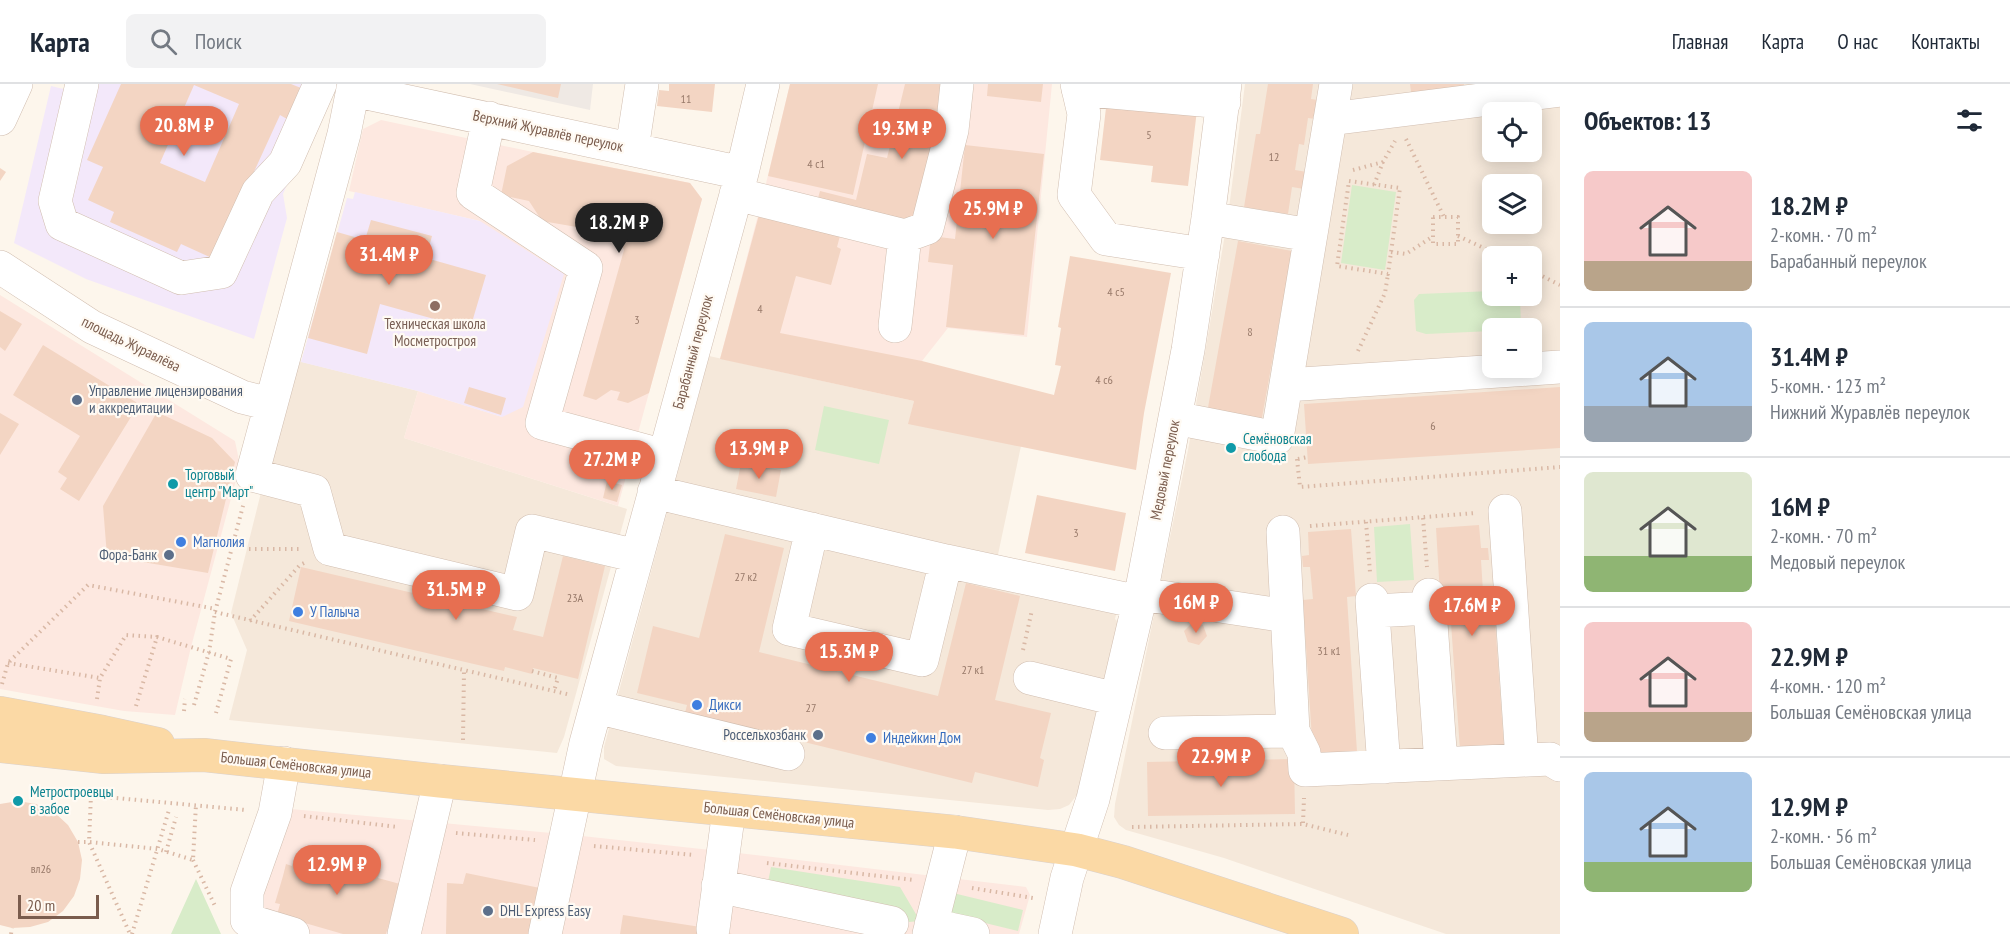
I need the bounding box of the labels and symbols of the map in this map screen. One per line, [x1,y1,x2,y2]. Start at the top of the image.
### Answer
house number: 11 [681,91,691,106]
street label: Верхний Журавлёв переулок [471,105,625,156]
pin: 20.8M ₽ [129,106,239,157]
pin: 19.3M ₽ [847,109,957,160]
house number: 5 [1146,127,1152,142]
house number: 12 [1269,149,1279,164]
house number: 4 с1 [807,156,825,171]
pin: 25.9M ₽ [938,189,1048,240]
pin: 18.2M ₽ [564,203,674,254]
pin: 31.4M ₽ [334,235,444,286]
house number: 4 с5 [1107,284,1125,299]
street label: Барабанный переулок [668,292,717,411]
marker: Техническая школа Мосметростроя [428,299,442,313]
house number: 4 [757,301,763,316]
street label: площадь Журавлёва [79,311,184,376]
house number: 3 [634,312,640,327]
place label: Техническая школа Мосметростроя [384,314,486,350]
house number: 8 [1247,324,1253,339]
house number: 4 с6 [1095,372,1113,387]
place label: Управление лицензирования и аккредитации [89,381,243,417]
marker: Управление лицензирования и аккредитации [70,393,84,407]
street label: Медовый переулок [1146,418,1184,522]
house number: 6 [1430,418,1436,433]
pin: 13.9M ₽ [704,429,814,480]
place label: Семёновская слобода [1243,429,1312,465]
pin: 27.2M ₽ [557,440,667,491]
marker: Семёновская слобода [1224,441,1238,455]
place label: Торговый центр "Март" [185,465,253,501]
marker: Торговый центр "Март" [166,477,180,491]
house number: 3 [1073,525,1079,540]
place label: Магнолия [193,532,245,551]
marker: Магнолия [174,535,188,549]
place label: Фора-Банк [99,545,157,564]
marker: Фора-Банк [162,548,176,562]
house number: 27 к2 [735,569,757,584]
pin: 31.5M ₽ [401,570,511,621]
pin: 16M ₽ [1154,583,1238,634]
pin: 17.6M ₽ [1417,586,1527,637]
house number: 23А [567,590,584,605]
place label: У Палыча [310,602,360,621]
marker: У Палыча [291,605,305,619]
pin: 15.3M ₽ [794,632,904,683]
house number: 31 к1 [1317,643,1341,658]
house number: 27 к1 [962,662,984,677]
place label: Дикси [709,695,741,714]
marker: Дикси [690,698,704,712]
house number: 27 [806,700,816,715]
place label: Россельхозбанк [723,725,806,744]
marker: Россельхозбанк [811,728,825,742]
place label: Индейкин Дом [883,728,961,747]
marker: Индейкин Дом [864,731,878,745]
pin: 22.9M ₽ [1166,737,1276,788]
street label: Большая Семёновская улица [220,747,372,782]
place label: Метростроевцы в забое [30,782,114,818]
marker: Метростроевцы в забое [11,794,25,808]
street label: Большая Семёновская улица [703,797,855,832]
pin: 12.9M ₽ [282,845,392,896]
house number: вл26 [31,861,51,876]
scale bar [18,892,99,920]
place label: DHL Express Easy [500,901,591,920]
marker: DHL Express Easy [481,904,495,918]

